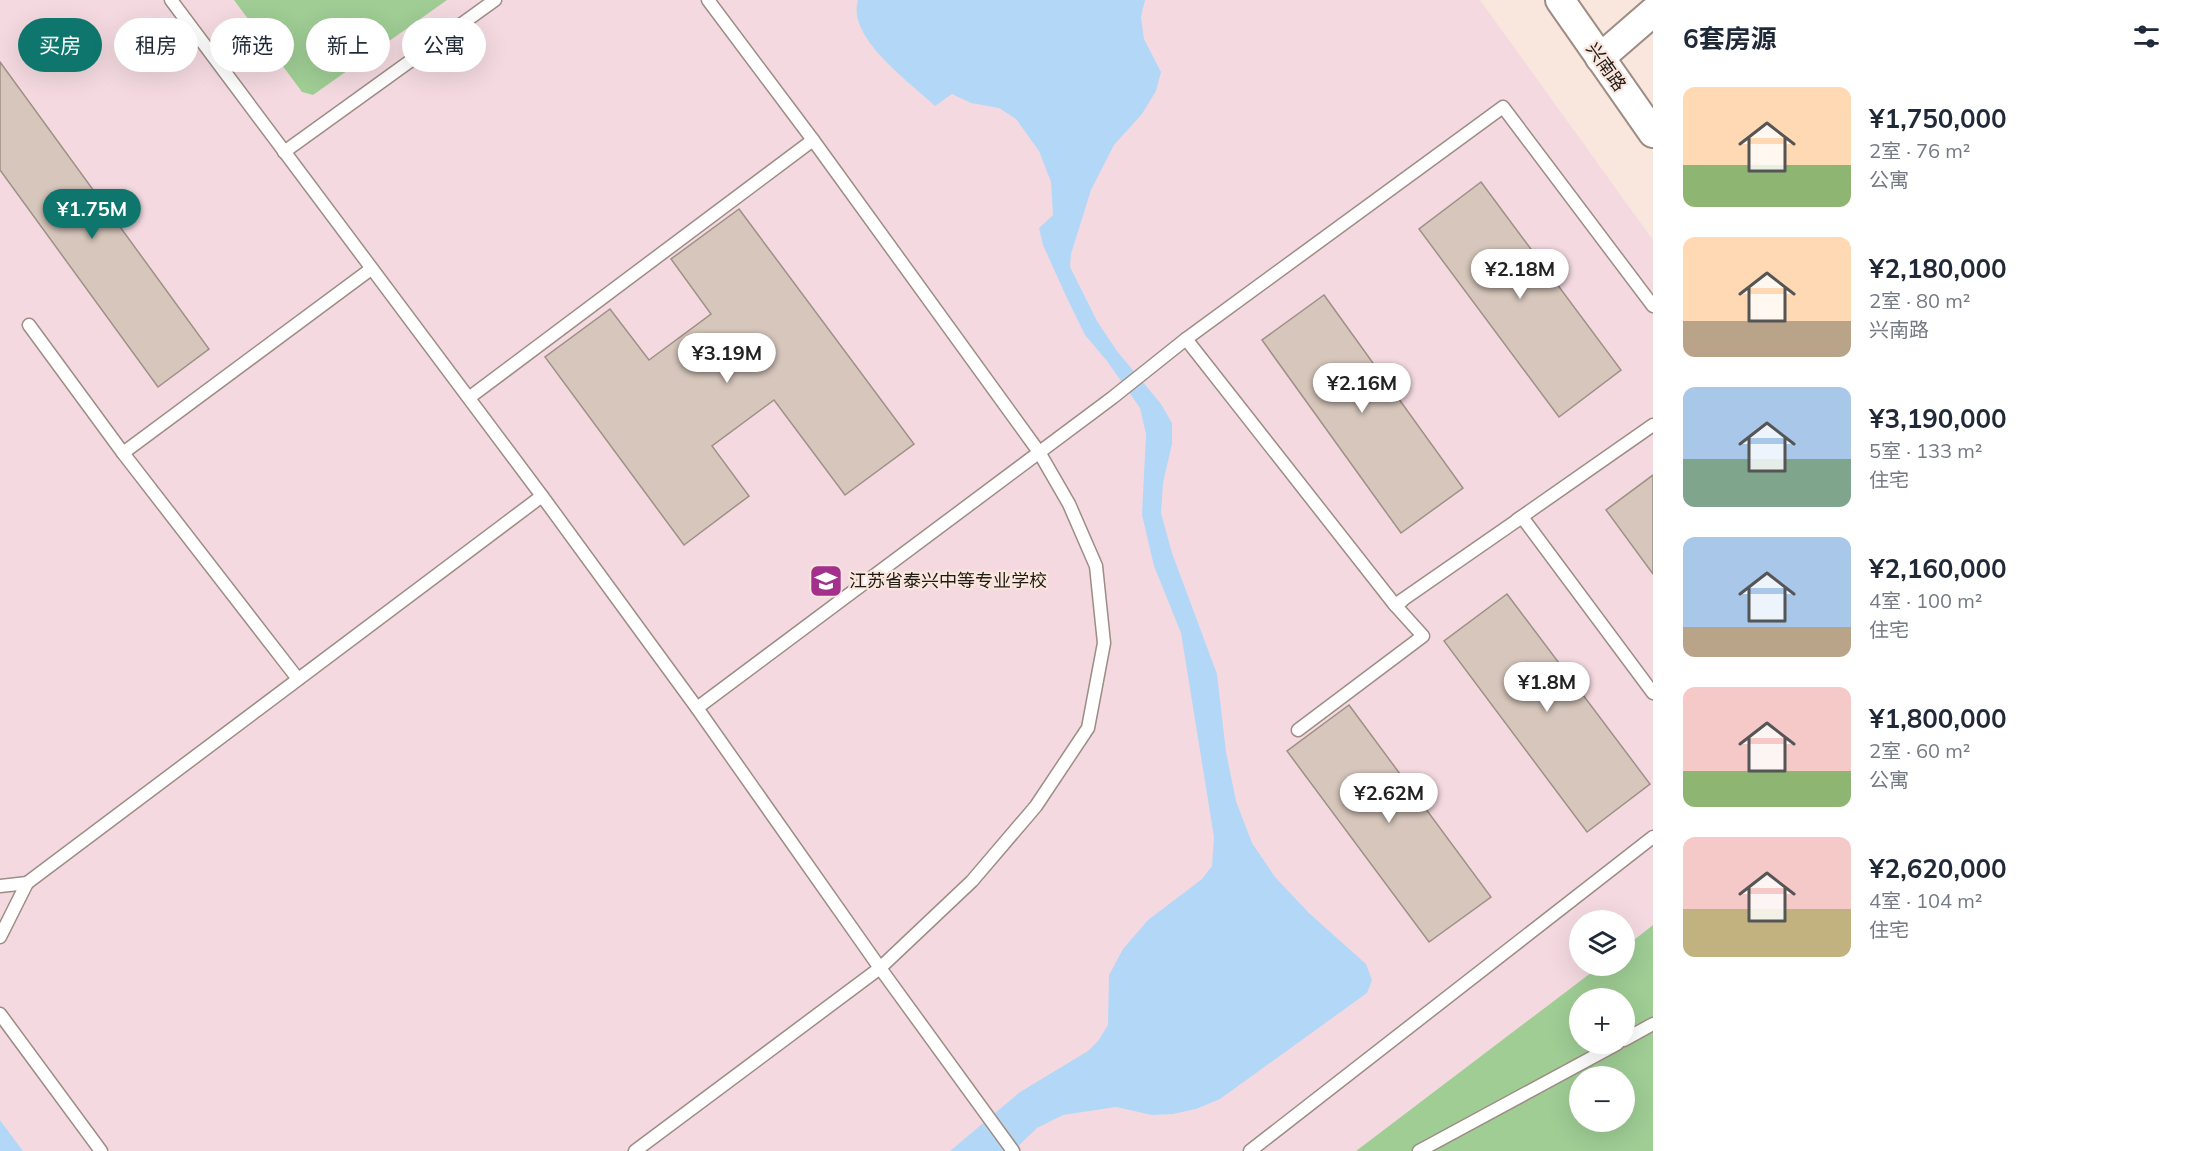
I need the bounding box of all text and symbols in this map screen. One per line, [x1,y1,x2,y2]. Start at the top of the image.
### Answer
chip: 买房 [18,18,102,72]
chip: 租房 [114,18,198,72]
chip: 筛选 [210,18,294,72]
chip: 新上 [306,18,390,72]
chip: 公寓 [402,18,486,72]
icon: filters [2130,20,2163,53]
text: 6套房源 [1683,22,1777,55]
street label: 兴南路 [1582,38,1631,95]
text: ¥1,750,000 [1869,102,2007,135]
icon: home [1731,111,1803,183]
text: 2室 · 76 m² [1869,138,1970,163]
text: 公寓 [1869,167,1909,192]
pin: ¥1.75M [43,189,141,240]
text: ¥1.75M [57,196,127,221]
pin: ¥2.18M [1471,249,1569,300]
text: ¥2,180,000 [1869,252,2007,285]
text: ¥2.18M [1485,256,1555,281]
icon: home [1731,261,1803,333]
text: 2室 · 80 m² [1869,288,1970,313]
text: 兴南路 [1869,317,1929,342]
pin: ¥3.19M [678,333,776,384]
text: ¥3.19M [692,340,762,365]
pin: ¥2.16M [1313,363,1411,414]
text: ¥2.16M [1327,370,1397,395]
text: ¥3,190,000 [1869,402,2007,435]
icon: home [1731,411,1803,483]
text: 5室 · 133 m² [1869,438,1982,463]
text: 住宅 [1869,467,1909,492]
text: ¥2,160,000 [1869,552,2007,585]
icon: home [1731,561,1803,633]
school or university icon: 江苏省泰兴中等专业学校 [808,563,844,599]
place label: 江苏省泰兴中等专业学校 [849,569,1047,592]
text: 4室 · 100 m² [1869,588,1982,613]
text: 住宅 [1869,617,1909,642]
pin: ¥1.8M [1505,662,1589,713]
text: ¥1.8M [1518,669,1576,694]
text: ¥1,800,000 [1869,702,2007,735]
icon: home [1731,711,1803,783]
text: 2室 · 60 m² [1869,738,1970,763]
text: 公寓 [1869,767,1909,792]
pin: ¥2.62M [1340,773,1438,824]
text: ¥2.62M [1354,780,1424,805]
text: ¥2,620,000 [1869,852,2007,885]
icon: home [1731,861,1803,933]
text: 4室 · 104 m² [1869,888,1982,913]
map controls [1569,910,1635,1132]
button: layers [1569,910,1635,976]
text: 住宅 [1869,917,1909,942]
button: + [1569,988,1635,1054]
button: − [1569,1066,1635,1132]

